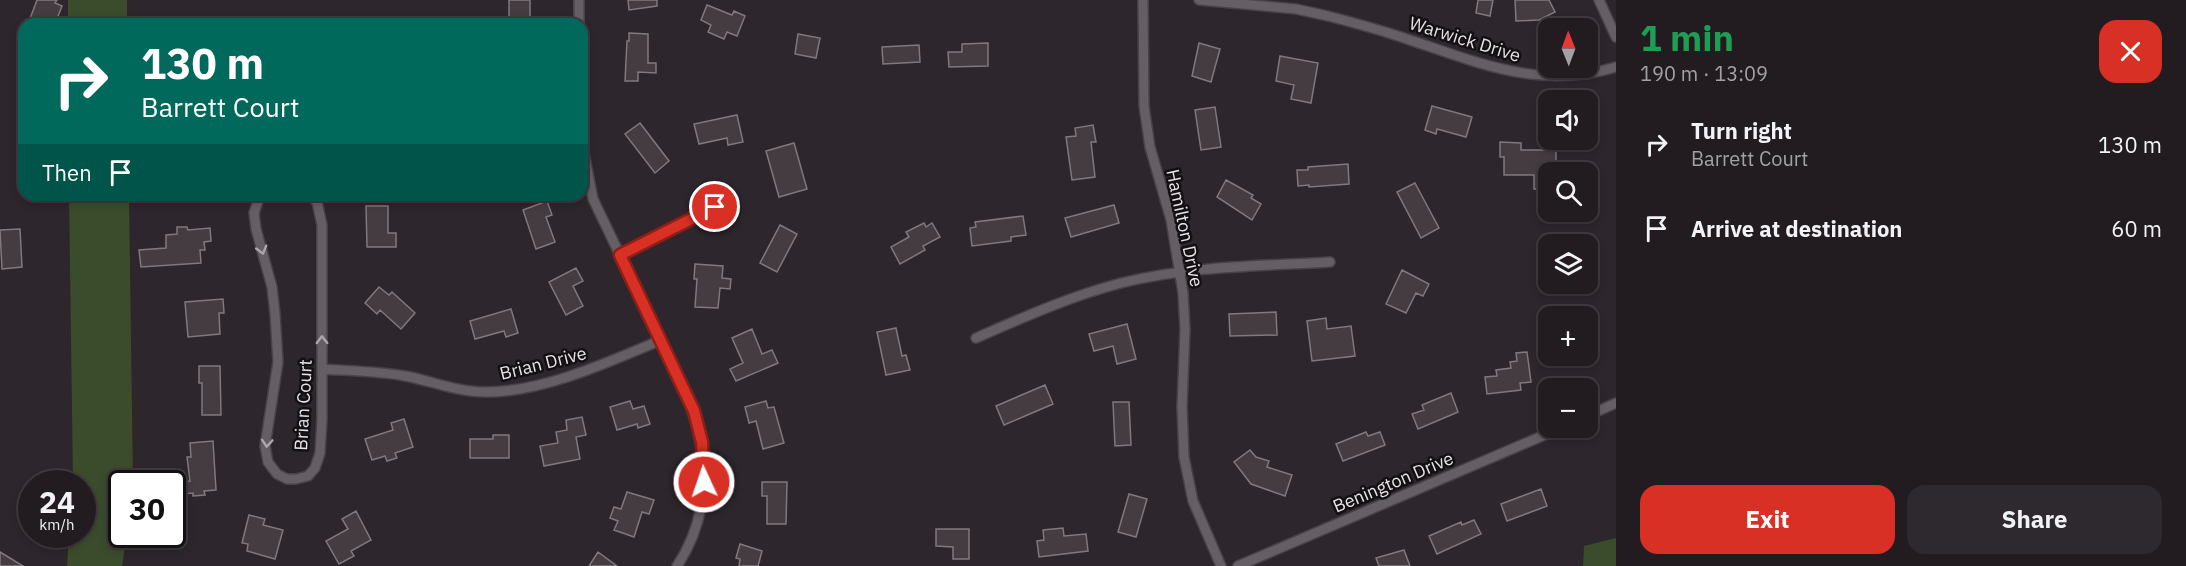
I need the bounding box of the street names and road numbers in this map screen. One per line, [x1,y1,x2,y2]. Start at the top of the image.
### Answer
street label: Warwick Drive [1407,11,1523,67]
street label: Hamilton Drive [1161,167,1209,289]
street label: Brian Drive [497,341,589,385]
street label: Brian Court [289,359,317,451]
street label: Benington Drive [1329,446,1457,518]

